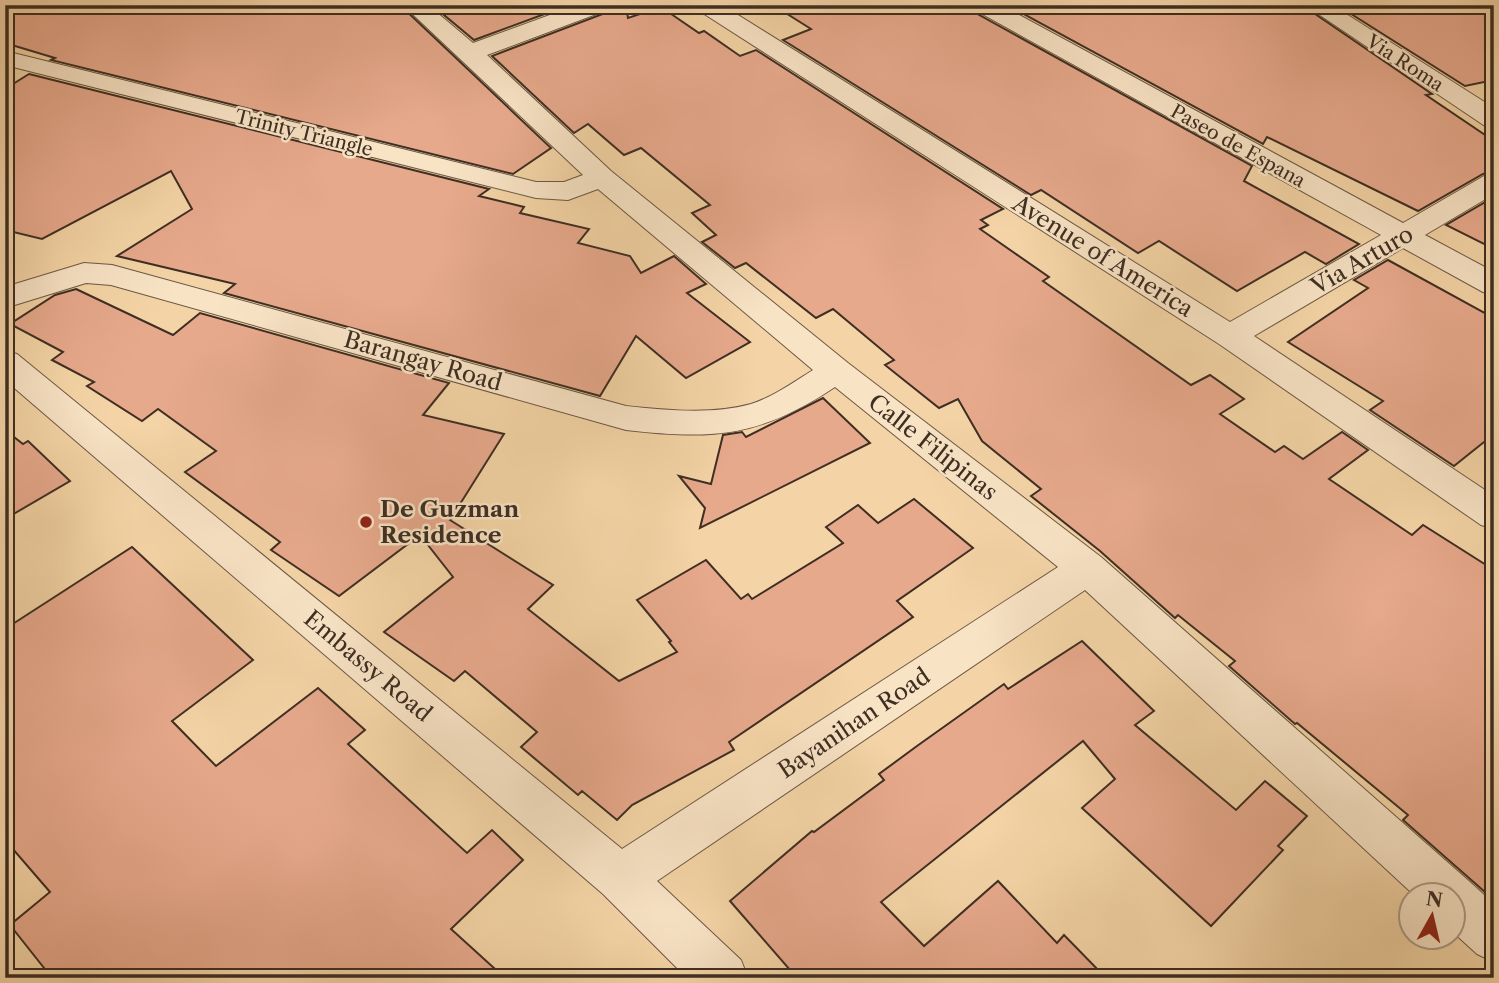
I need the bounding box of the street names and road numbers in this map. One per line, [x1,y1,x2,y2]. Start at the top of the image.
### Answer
street label: Via Roma [1361,29,1448,96]
street label: Paseo de Espana [1167,100,1309,192]
street label: Trinity Triangle [233,105,375,161]
street label: Avenue of America [1007,189,1199,323]
street label: Via Arturo [1305,220,1418,301]
street label: Barangay Road [341,325,505,397]
street label: Calle Filipinas [863,388,1003,506]
street label: Embassy Road [298,604,438,728]
street label: Bayanihan Road [773,662,935,784]

